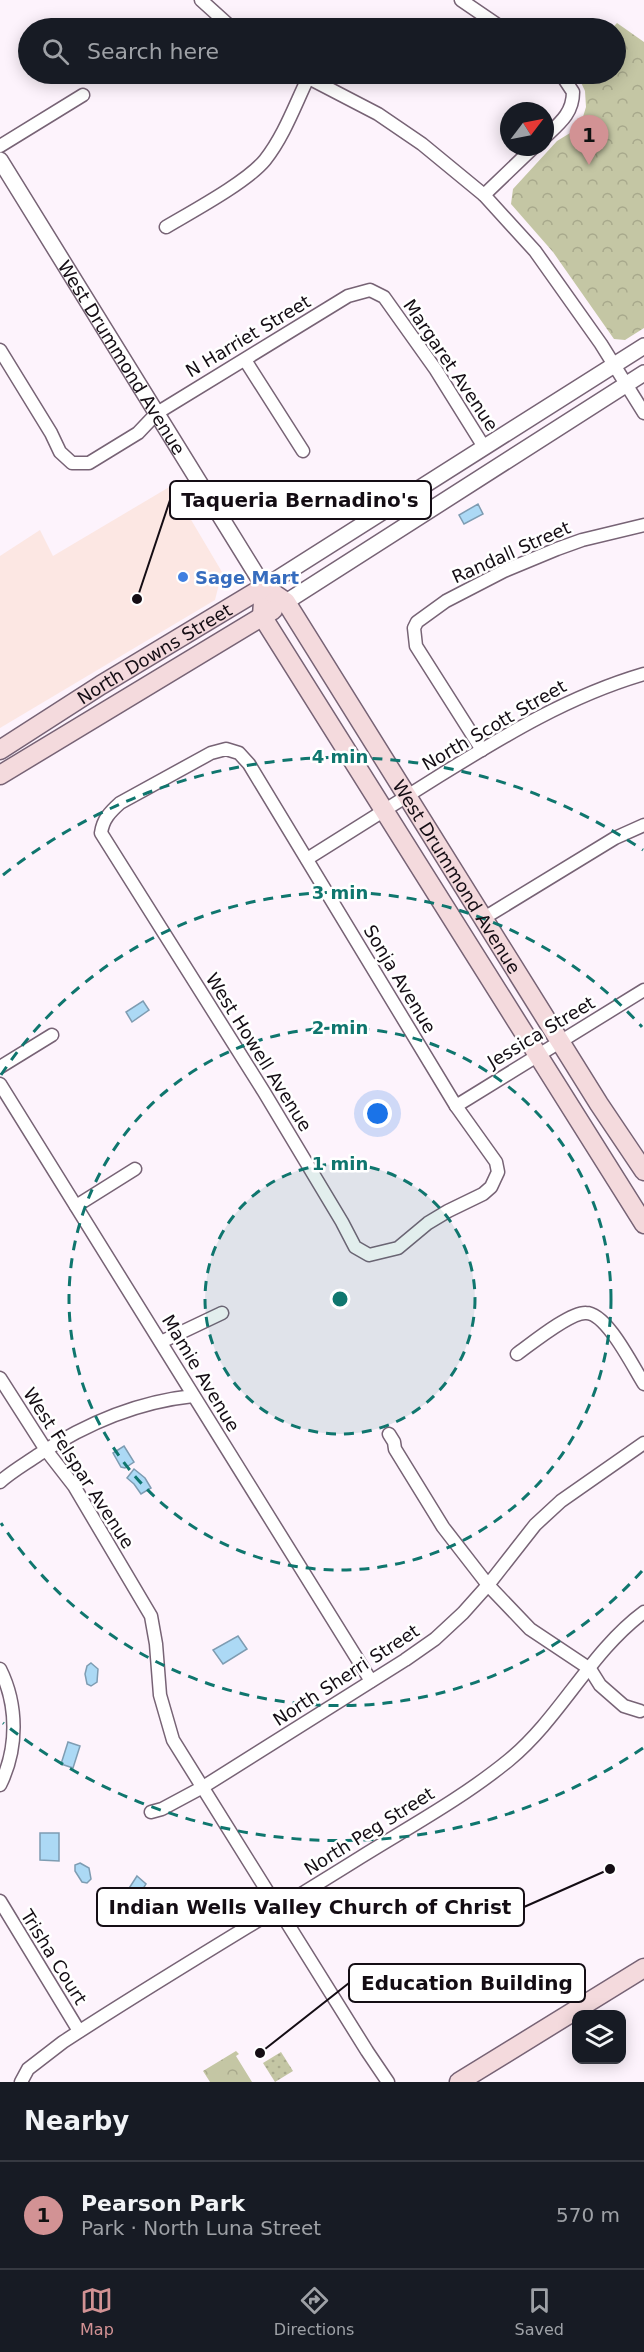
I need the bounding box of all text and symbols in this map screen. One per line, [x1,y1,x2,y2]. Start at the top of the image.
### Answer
search box [18,18,626,84]
icon: search [39,35,72,68]
text: Search here [87,39,219,64]
north arrow [500,102,554,156]
pin: 1 [570,116,608,165]
street label: West Drummond Avenue [54,256,190,458]
street label: N Harriet Street [182,290,314,382]
street label: Margaret Avenue [399,295,503,435]
callout: Taqueria Bernadino's [170,481,431,519]
text: Taqueria Bernadino's [181,488,419,512]
street label: Randall Street [449,516,573,588]
place label: Sage Mart [195,567,299,588]
marker: Sage Mart [176,570,190,584]
street label: North Downs Street [73,599,235,708]
street label: North Scott Street [418,675,570,775]
text: 4 min [312,746,368,767]
street label: West Drummond Avenue [389,776,525,977]
text: 3 min [312,882,368,903]
street label: Sonja Avenue [359,921,441,1037]
street label: West Howell Avenue [202,969,316,1135]
street label: Jessica Street [483,992,598,1073]
text: 2 min [312,1017,368,1038]
your location [363,1099,392,1128]
text: 1 min [312,1153,368,1174]
centre of rings [330,1289,350,1309]
street label: Mamie Avenue [158,1311,244,1435]
street label: West Felspar Avenue [19,1384,139,1552]
street label: North Sherri Street [269,1620,423,1730]
street label: North Peg Street [300,1783,438,1879]
callout: Indian Wells Valley Church of Christ [97,1888,524,1926]
text: Indian Wells Valley Church of Christ [109,1895,512,1919]
street label: Trisha Court [16,1905,91,2008]
callout: Education Building [349,1964,585,2002]
text: Education Building [361,1971,573,1995]
map controls [572,2010,626,2064]
button: layers [572,2010,626,2064]
text: Nearby [24,2106,129,2136]
text: Pearson Park [81,2191,245,2216]
text: 1 [37,2203,50,2227]
text: 570 m [556,2203,620,2227]
text: Park · North Luna Street [81,2216,321,2240]
tab: Map [80,2284,114,2339]
tab: Directions [274,2284,354,2339]
tab: Saved [515,2284,564,2339]

